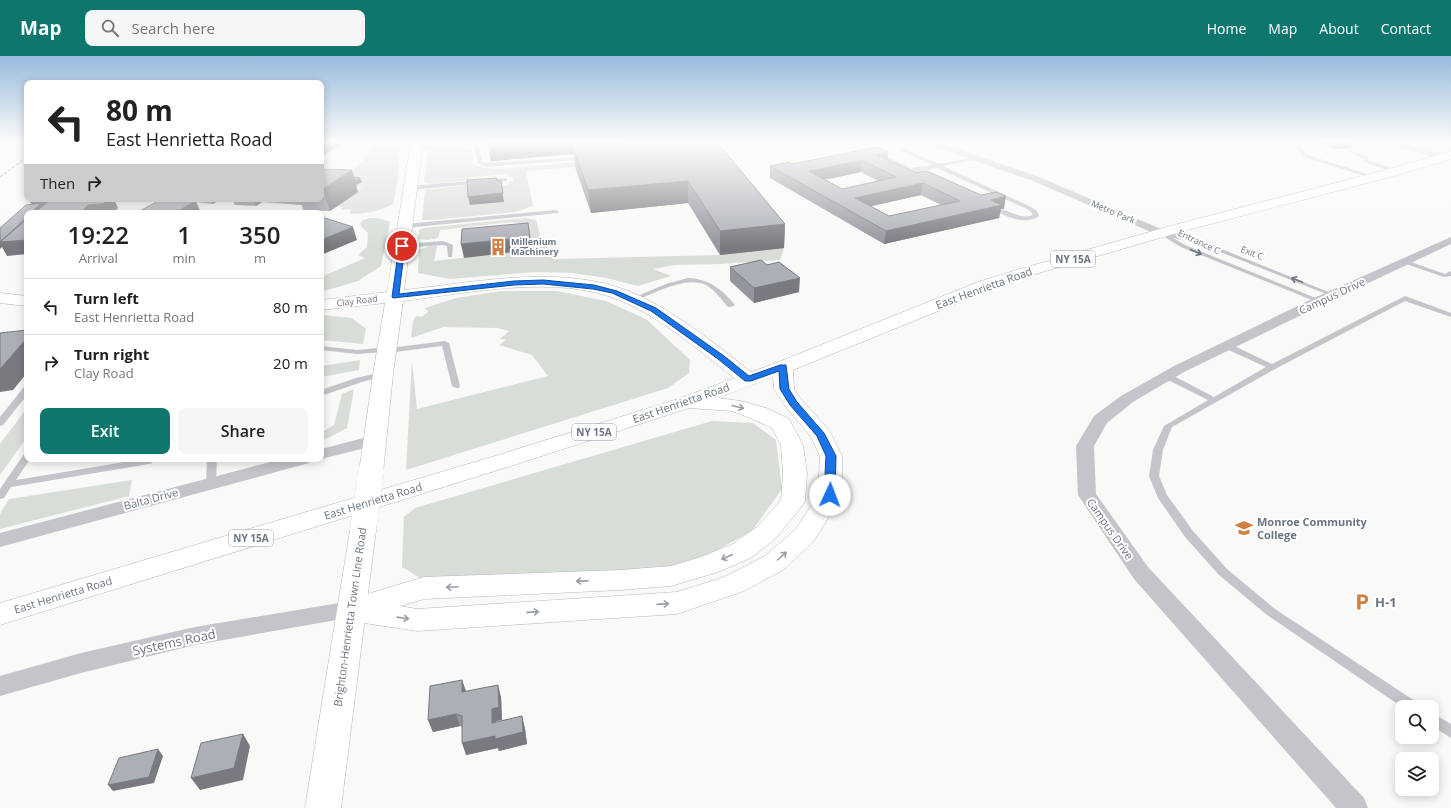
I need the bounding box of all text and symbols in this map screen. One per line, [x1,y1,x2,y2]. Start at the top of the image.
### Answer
search box [85,10,365,46]
text: Map [20,15,61,41]
icon: search [99,17,121,39]
text: Search here [131,18,215,38]
text: Home [1207,19,1246,38]
text: Map [1268,19,1297,38]
text: About [1319,19,1359,38]
text: Contact [1381,19,1431,38]
text: 80 m [106,91,173,129]
icon: left [40,96,92,148]
text: East Henrietta Road [106,127,273,151]
icon: right [83,172,105,194]
text: Then [40,173,75,193]
street label: Metro Park [1089,196,1137,227]
text: 19:22 [68,218,129,251]
text: 1 [177,218,191,251]
text: 350 [239,218,280,251]
street label: Entrance C [1176,226,1223,257]
pin [385,229,419,263]
icon: arrive [391,235,413,257]
place label: Millenium Machinery [511,235,560,258]
building icon: Millenium Machinery [488,237,508,257]
street label: Exit C [1239,242,1266,263]
text: Arrival [79,249,118,267]
text: min [173,249,196,267]
text: m [254,249,266,267]
one-way arrow [1190,249,1202,256]
road number: NY 15A [1051,251,1095,267]
street label: East Henrietta Road [933,263,1034,312]
street label: Campus Drive [1296,274,1367,318]
one-way arrow [1291,276,1303,284]
text: Turn left [74,288,139,308]
street label: Clay Road [336,292,378,309]
icon: left [40,296,62,318]
text: 80 m [273,297,308,317]
text: East Henrietta Road [74,308,194,326]
text: Turn right [74,344,149,364]
icon: right [40,352,62,374]
text: 20 m [273,353,308,373]
text: Clay Road [74,364,134,382]
street label: East Henrietta Road [630,379,731,426]
one-way arrow [731,404,744,411]
button: Exit [40,408,170,454]
button: Share [178,408,308,454]
road number: NY 15A [572,424,616,440]
position arrow [809,474,851,516]
street label: East Henrietta Road [322,478,424,523]
street label: Balta Drive [122,484,180,513]
street label: Campus Drive [1084,495,1137,562]
place label: Monroe Community College [1257,514,1368,542]
school or university icon: Monroe Community College [1234,518,1254,538]
street label: Brighton-Henrietta Town Line Road [330,526,369,707]
road number: NY 15A [229,530,273,546]
one-way arrow [776,551,787,560]
one-way arrow [721,554,733,561]
street label: East Henrietta Road [12,572,114,617]
one-way arrow [576,577,589,585]
one-way arrow [446,583,459,590]
parking icon: H-1 [1352,592,1372,612]
place label: H-1 [1375,593,1397,611]
one-way arrow [656,600,669,607]
one-way arrow [526,609,539,616]
one-way arrow [397,614,410,622]
street label: Systems Road [131,624,217,660]
map controls [1395,700,1439,796]
button: search [1395,700,1439,744]
button: layers [1395,752,1439,796]

